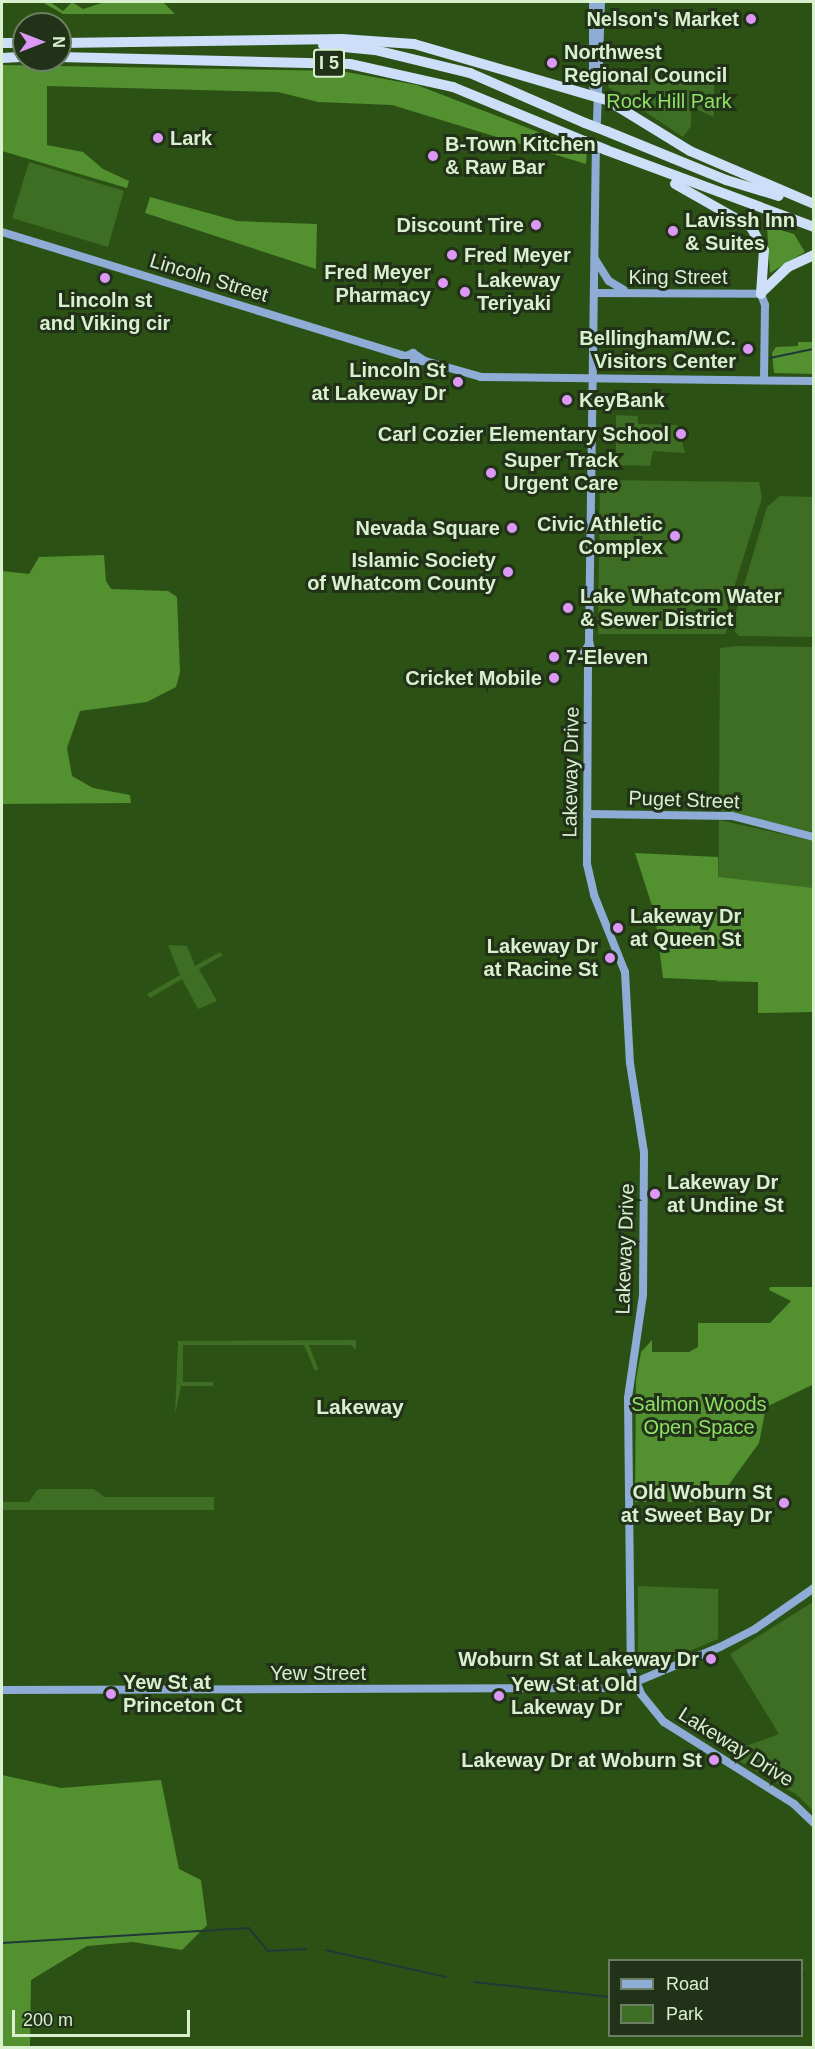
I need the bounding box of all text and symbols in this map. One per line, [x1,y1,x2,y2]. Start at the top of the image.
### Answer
place label: Nelson's Market [586,7,739,31]
north arrow [12,12,72,72]
marker: Nelson's Market [744,12,758,26]
text: N [50,36,67,48]
place label: Northwest Regional Council [564,40,727,87]
road number: I 5 [312,48,346,78]
marker: Northwest Regional Council [545,56,559,70]
park label: Rock Hill Park [606,89,732,113]
place label: Lark [170,126,212,150]
marker: Lark [151,131,165,145]
place label: B-Town Kitchen & Raw Bar [445,132,596,179]
marker: B-Town Kitchen & Raw Bar [426,149,440,163]
place label: Lavissh Inn & Suites [685,208,795,255]
place label: Discount Tire [397,213,524,237]
marker: Discount Tire [529,218,543,232]
marker: Lavissh Inn & Suites [666,224,680,238]
place label: Fred Meyer [464,243,571,267]
marker: Fred Meyer [445,248,459,262]
street label: Lincoln Street [147,249,271,307]
place label: Fred Meyer Pharmacy [324,260,431,307]
street label: King Street [629,265,727,289]
place label: Lakeway Teriyaki [477,268,560,315]
marker: Lincoln st and Viking cir [98,271,112,285]
marker: Fred Meyer Pharmacy [436,276,450,290]
marker: Lakeway Teriyaki [458,285,472,299]
place label: Lincoln st and Viking cir [40,288,170,335]
place label: Bellingham/W.C. Visitors Center [579,326,736,373]
marker: Bellingham/W.C. Visitors Center [741,342,755,356]
place label: Lincoln St at Lakeway Dr [311,358,446,405]
marker: Lincoln St at Lakeway Dr [451,375,465,389]
place label: KeyBank [579,388,665,412]
marker: KeyBank [560,393,574,407]
place label: Carl Cozier Elementary School [378,422,669,446]
marker: Carl Cozier Elementary School [674,427,688,441]
place label: Super Track Urgent Care [504,449,619,496]
marker: Super Track Urgent Care [482,464,500,482]
place label: Civic Athletic Complex [536,512,663,559]
place label: Nevada Square [355,516,500,540]
marker: Nevada Square [505,521,519,535]
marker: Civic Athletic Complex [668,529,682,543]
place label: Islamic Society of Whatcom County [307,548,496,595]
marker: Islamic Society of Whatcom County [501,565,515,579]
place label: Lake Whatcom Water & Sewer District [580,584,782,631]
marker: Lake Whatcom Water & Sewer District [561,601,575,615]
place label: 7-Eleven [566,645,648,669]
marker: 7-Eleven [547,650,561,664]
place label: Cricket Mobile [405,666,542,690]
marker: Cricket Mobile [547,671,561,685]
street label: Lakeway Drive [558,706,584,838]
street label: Puget Street [628,786,740,814]
place label: Lakeway Dr at Queen St [630,904,741,951]
marker: Lakeway Dr at Queen St [611,921,625,935]
place label: Lakeway Dr at Racine St [484,934,598,981]
marker: Lakeway Dr at Racine St [603,951,617,965]
place label: Lakeway Dr at Undine St [667,1170,784,1217]
street label: Lakeway Drive [611,1183,639,1315]
marker: Lakeway Dr at Undine St [648,1187,662,1201]
park label: Salmon Woods Open Space [631,1393,767,1440]
district label: Lakeway [316,1394,404,1420]
place label: Old Woburn St at Sweet Bay Dr [621,1480,772,1527]
marker: Old Woburn St at Sweet Bay Dr [777,1496,791,1510]
place label: Woburn St at Lakeway Dr [458,1647,699,1671]
marker: Woburn St at Lakeway Dr [704,1652,718,1666]
street label: Yew Street [270,1661,366,1685]
place label: Yew St at Princeton Ct [123,1670,242,1717]
place label: Yew St at Old Lakeway Dr [511,1672,638,1719]
marker: Yew St at Princeton Ct [104,1687,118,1701]
marker: Yew St at Old Lakeway Dr [492,1689,506,1703]
street label: Lakeway Drive [674,1702,798,1792]
place label: Lakeway Dr at Woburn St [461,1748,702,1772]
marker: Lakeway Dr at Woburn St [707,1753,721,1767]
legend [608,1959,803,2037]
text: Road [666,1974,709,1994]
scale bar [15,1998,194,2036]
text: Park [666,2004,703,2024]
text: 200 m [23,2010,73,2030]

